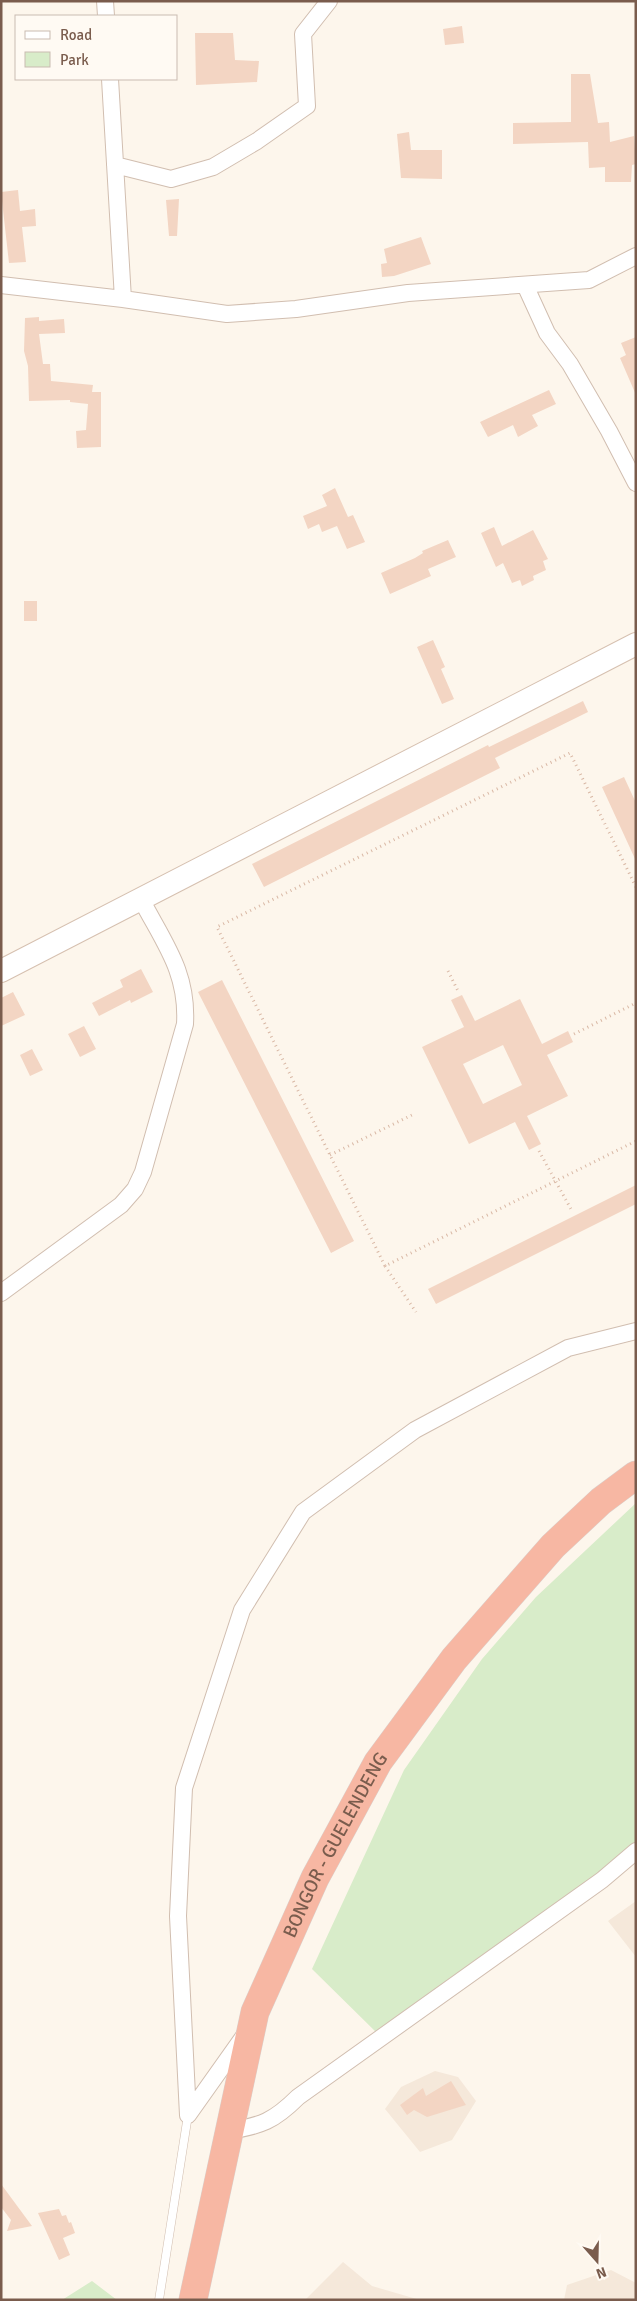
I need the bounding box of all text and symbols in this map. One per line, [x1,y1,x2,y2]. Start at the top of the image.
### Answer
legend [15,15,178,80]
text: Road [60,26,92,44]
text: Park [60,51,89,69]
street label: BONGOR - GUELENDENG [278,1747,393,1941]
north arrow [572,2236,622,2286]
text: N [594,2263,609,2282]

